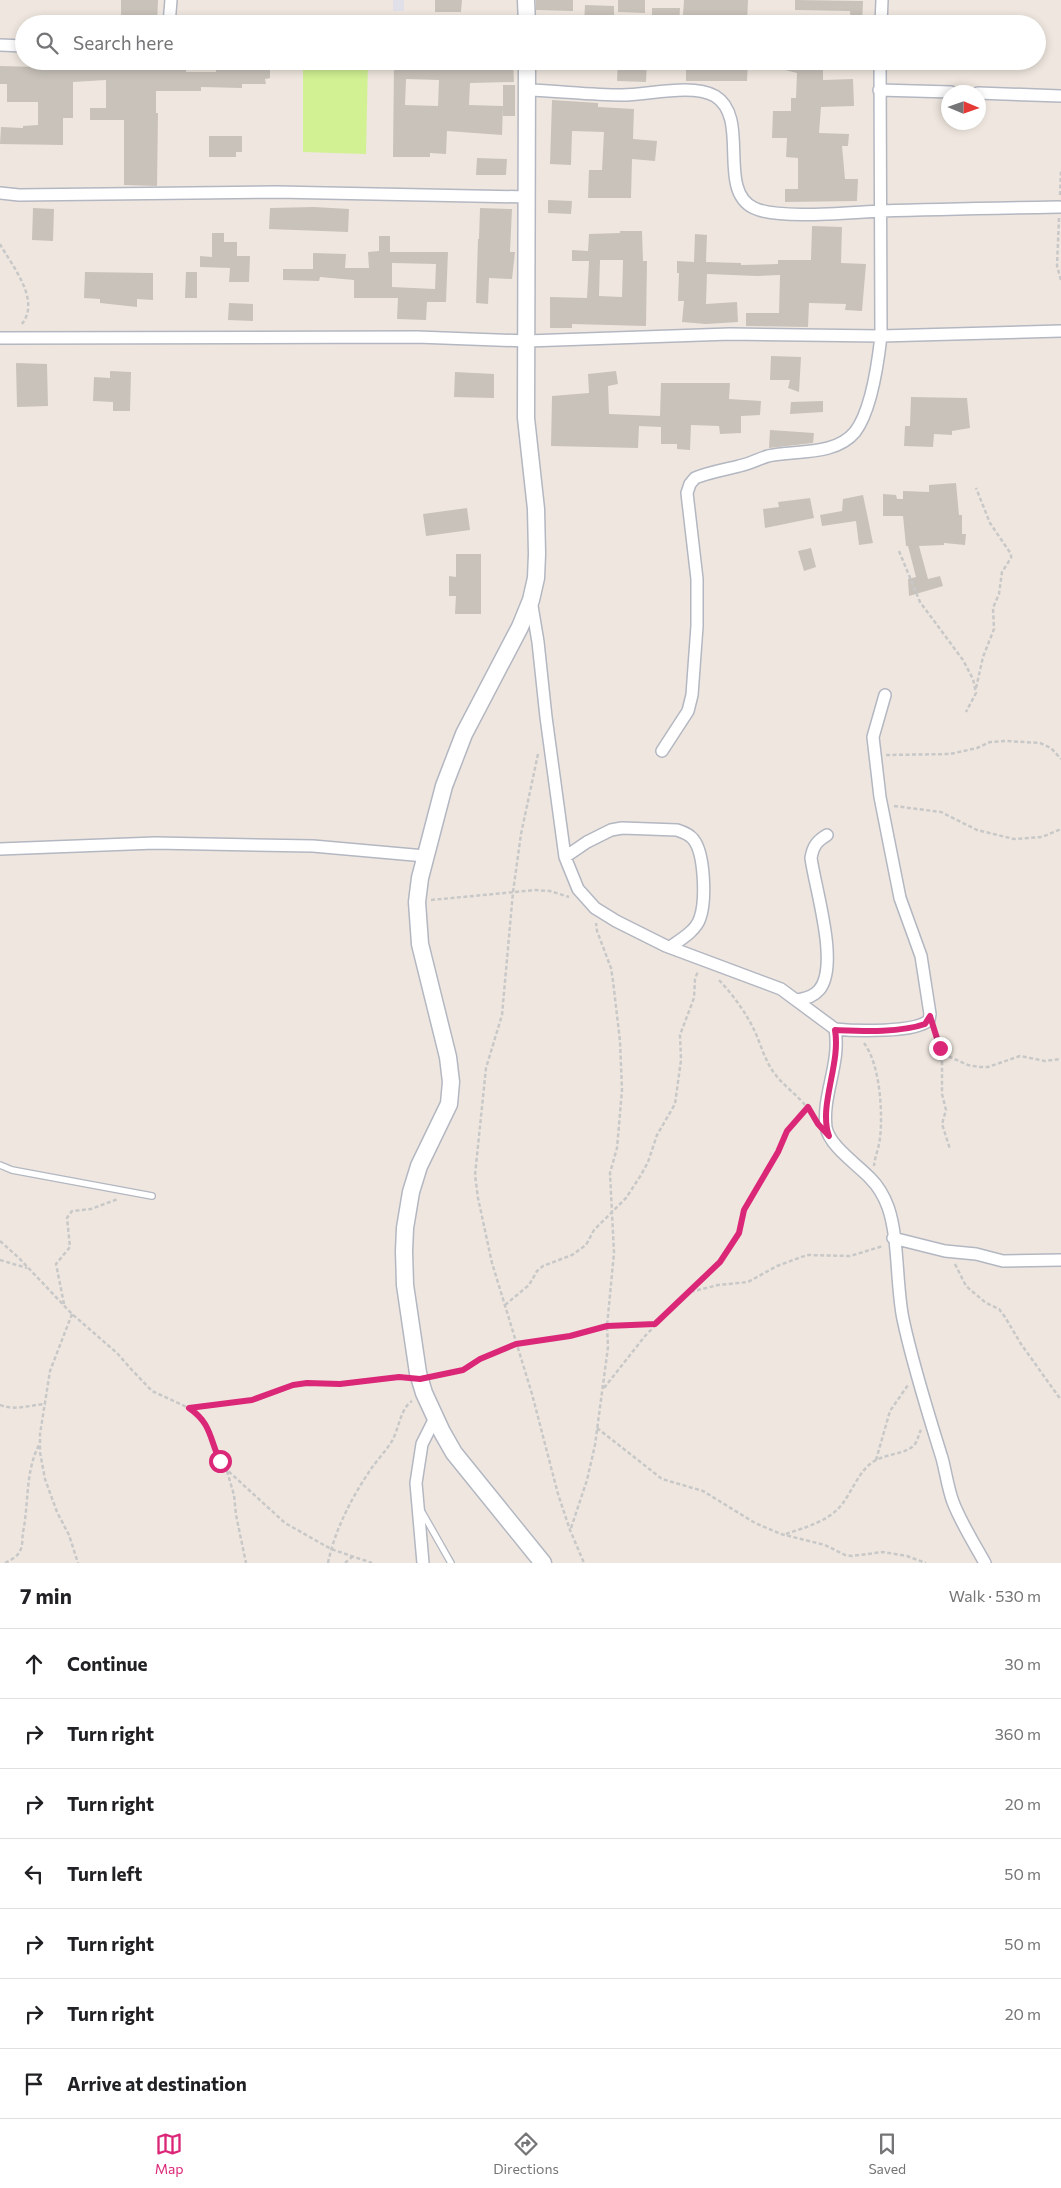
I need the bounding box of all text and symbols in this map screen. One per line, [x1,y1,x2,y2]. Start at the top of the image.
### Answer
search box [15,15,1046,70]
icon: search [33,29,61,57]
text: Search here [73,31,173,54]
north arrow [941,85,986,130]
route end [929,1037,952,1060]
route start [209,1450,232,1473]
text: 7 min [20,1583,72,1608]
text: Walk · 530 m [949,1586,1041,1605]
icon: ahead [20,1650,48,1678]
text: Continue [67,1652,147,1675]
text: 30 m [1004,1654,1041,1673]
icon: right [20,1720,48,1748]
text: Turn right [67,1722,154,1745]
text: 360 m [995,1724,1041,1743]
icon: right [20,1790,48,1818]
text: Turn right [67,1792,154,1815]
text: 20 m [1005,1794,1041,1813]
icon: left [20,1860,48,1888]
text: Turn left [67,1862,142,1885]
text: 50 m [1004,1864,1041,1883]
icon: right [20,1930,48,1958]
text: Turn right [67,1932,154,1955]
text: 50 m [1004,1934,1041,1953]
icon: right [20,2000,48,2028]
text: Turn right [67,2002,154,2025]
text: 20 m [1005,2004,1041,2023]
icon: arrive [20,2070,48,2098]
text: Arrive at destination [67,2072,247,2095]
tab: Map [155,2130,184,2177]
tab: Directions [493,2130,559,2177]
tab: Saved [868,2130,906,2177]

